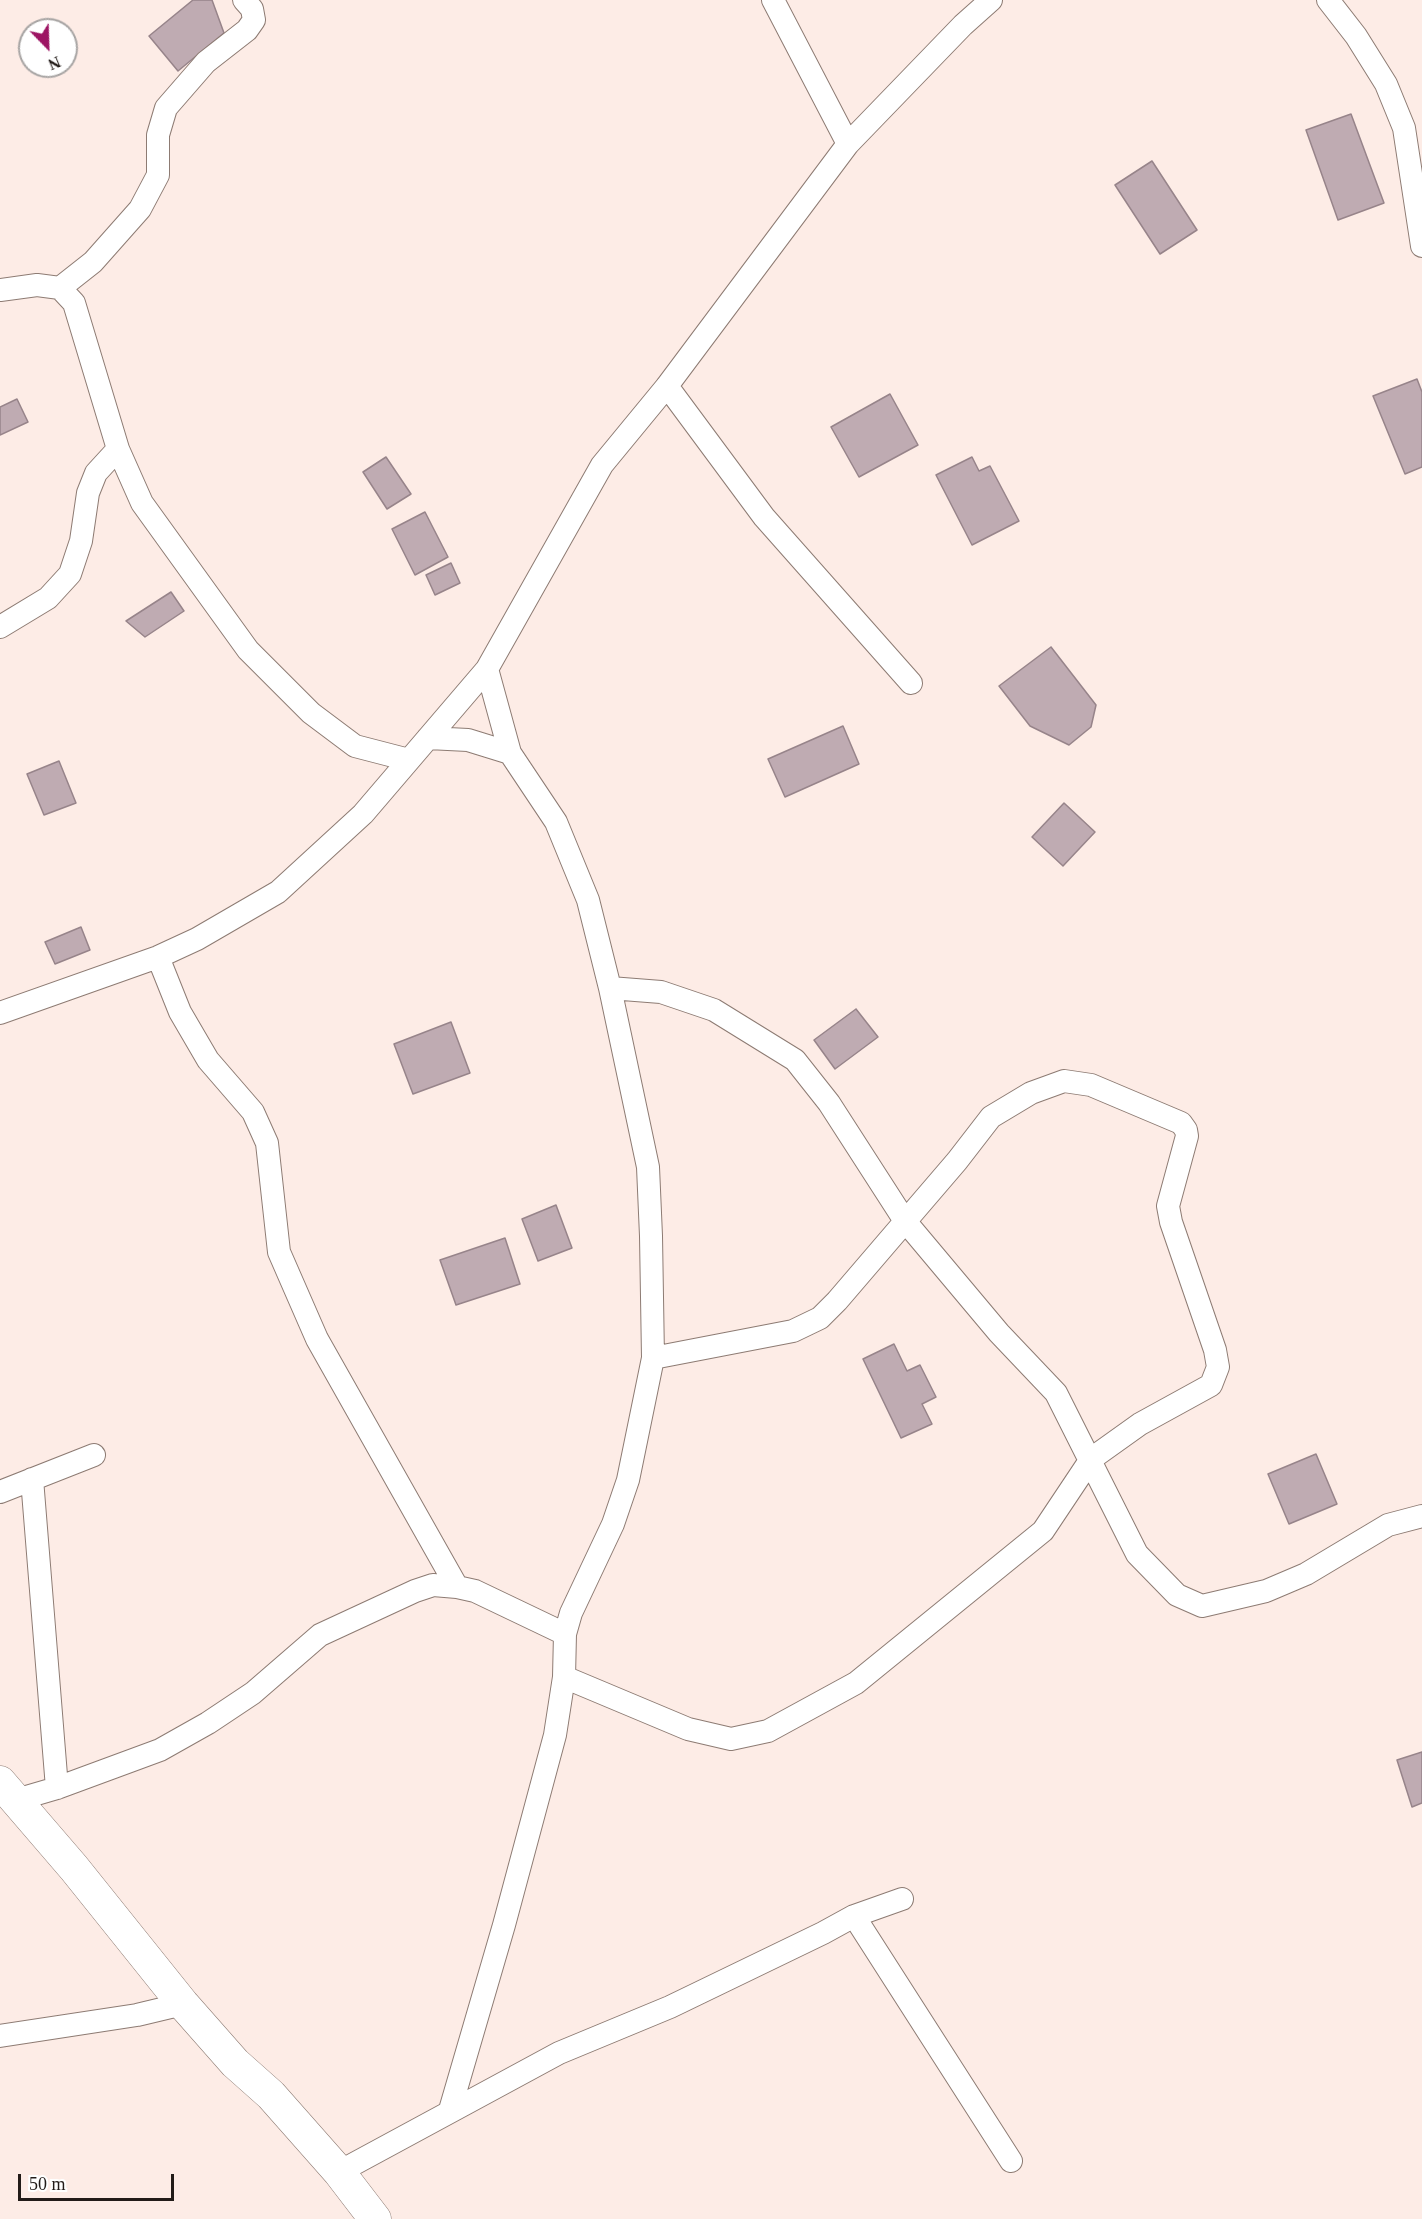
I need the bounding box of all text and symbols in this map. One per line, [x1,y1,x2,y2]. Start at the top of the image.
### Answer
north arrow [18,18,78,78]
text: N [46,53,63,73]
scale bar [21,2162,177,2200]
text: 50 m [29,2174,66,2194]

